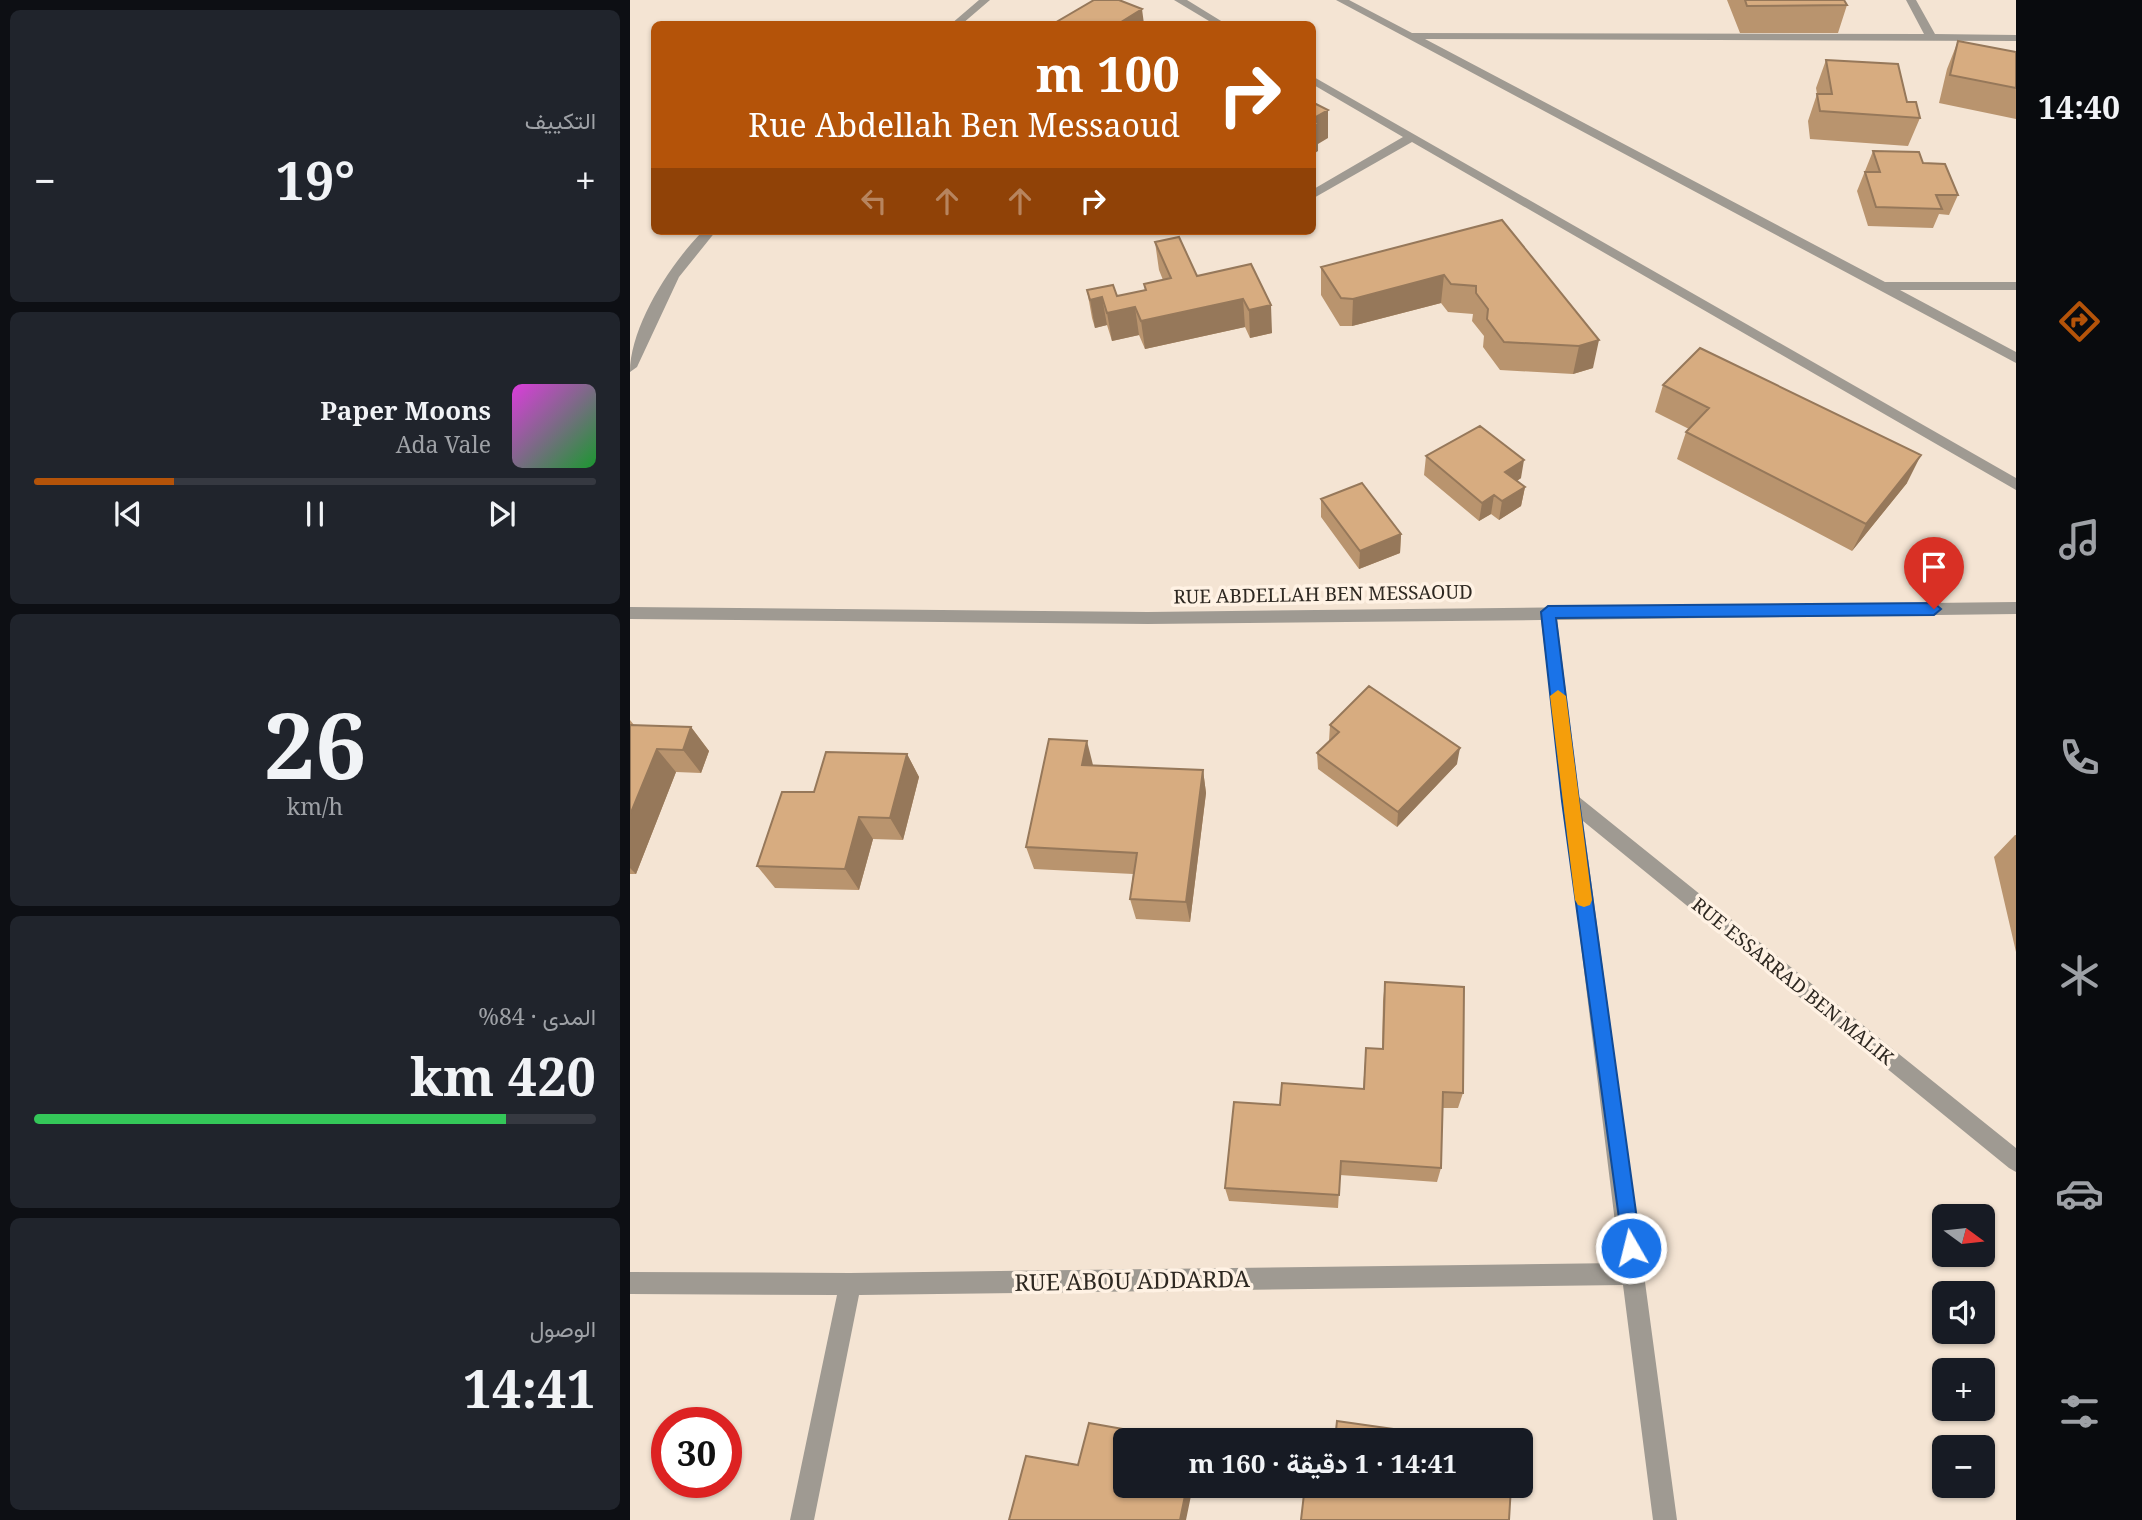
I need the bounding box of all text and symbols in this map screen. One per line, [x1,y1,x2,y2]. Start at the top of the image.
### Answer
text: 100 m [1036,40,1180,106]
icon: right [1204,49,1295,140]
text: 14:40 [2038,85,2120,128]
text: Rue Abdellah Ben Messaoud [748,103,1180,146]
text: التكييف [525,104,596,136]
text: 19° [276,144,355,215]
text: − [34,154,56,206]
text: + [575,154,596,206]
icon: left [855,182,893,220]
icon: ahead [928,182,966,220]
icon: ahead [1001,182,1039,220]
icon: right [1074,182,1112,220]
icon: directions [2055,297,2104,346]
text: Paper Moons [320,392,491,428]
text: Ada Vale [396,428,491,460]
icon: previous [109,495,147,533]
icon: pause [296,495,334,533]
icon: next [483,495,521,533]
icon: music [2055,515,2104,564]
pin [1904,537,1964,609]
icon: arrive [1915,548,1953,586]
street label: RUE ABDELLAH BEN MESSAOUD [1173,578,1473,610]
text: 26 [264,682,366,806]
icon: phone [2055,733,2104,782]
text: km/h [287,790,343,822]
street label: RUE ESSARRAD BEN MALIK [1687,892,1900,1071]
icon: climate [2055,951,2104,1000]
text: المدى · 84% [478,1000,596,1032]
text: 420 km [410,1040,596,1111]
icon: car [2055,1169,2104,1218]
north arrow [1932,1204,1995,1267]
map controls [1932,1204,1995,1498]
position arrow [1594,1211,1668,1285]
street label: RUE ABOU ADDARDA [1014,1262,1251,1298]
button: sound [1932,1281,1995,1344]
text: الوصول [530,1312,596,1344]
text: 14:41 [463,1352,596,1423]
button: + [1932,1358,1995,1421]
icon: filters [2055,1387,2104,1436]
speed limit sign: 30 [651,1407,742,1498]
button: − [1932,1435,1995,1498]
text: 14:41 · 1 دقيقة · 160 m [1189,1445,1457,1481]

